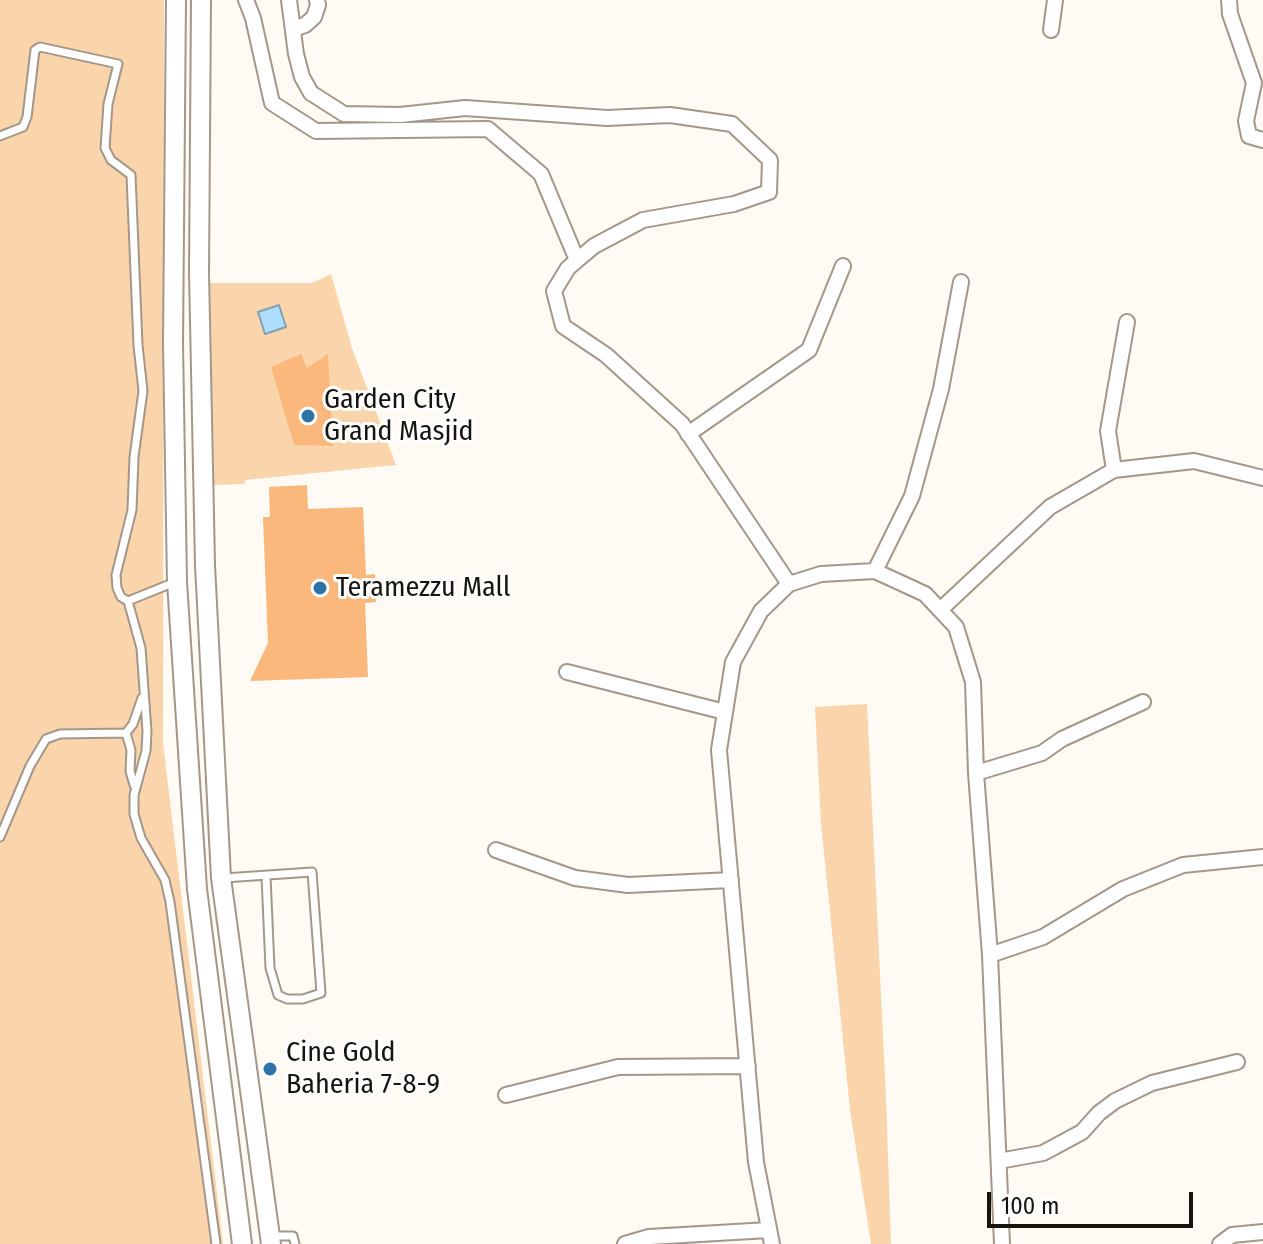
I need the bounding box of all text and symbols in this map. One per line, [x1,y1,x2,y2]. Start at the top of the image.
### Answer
place label: Garden City Grand Masjid [324,383,474,449]
marker: Garden City Grand Masjid [299,407,317,425]
place label: Teramezzu Mall [336,571,510,605]
marker: Teramezzu Mall [311,579,329,597]
place label: Cine Gold Baheria 7-8-9 [286,1036,440,1102]
marker: Cine Gold Baheria 7-8-9 [261,1060,279,1078]
scale bar [991,1176,1197,1226]
text: 100 m [1001,1192,1059,1220]

